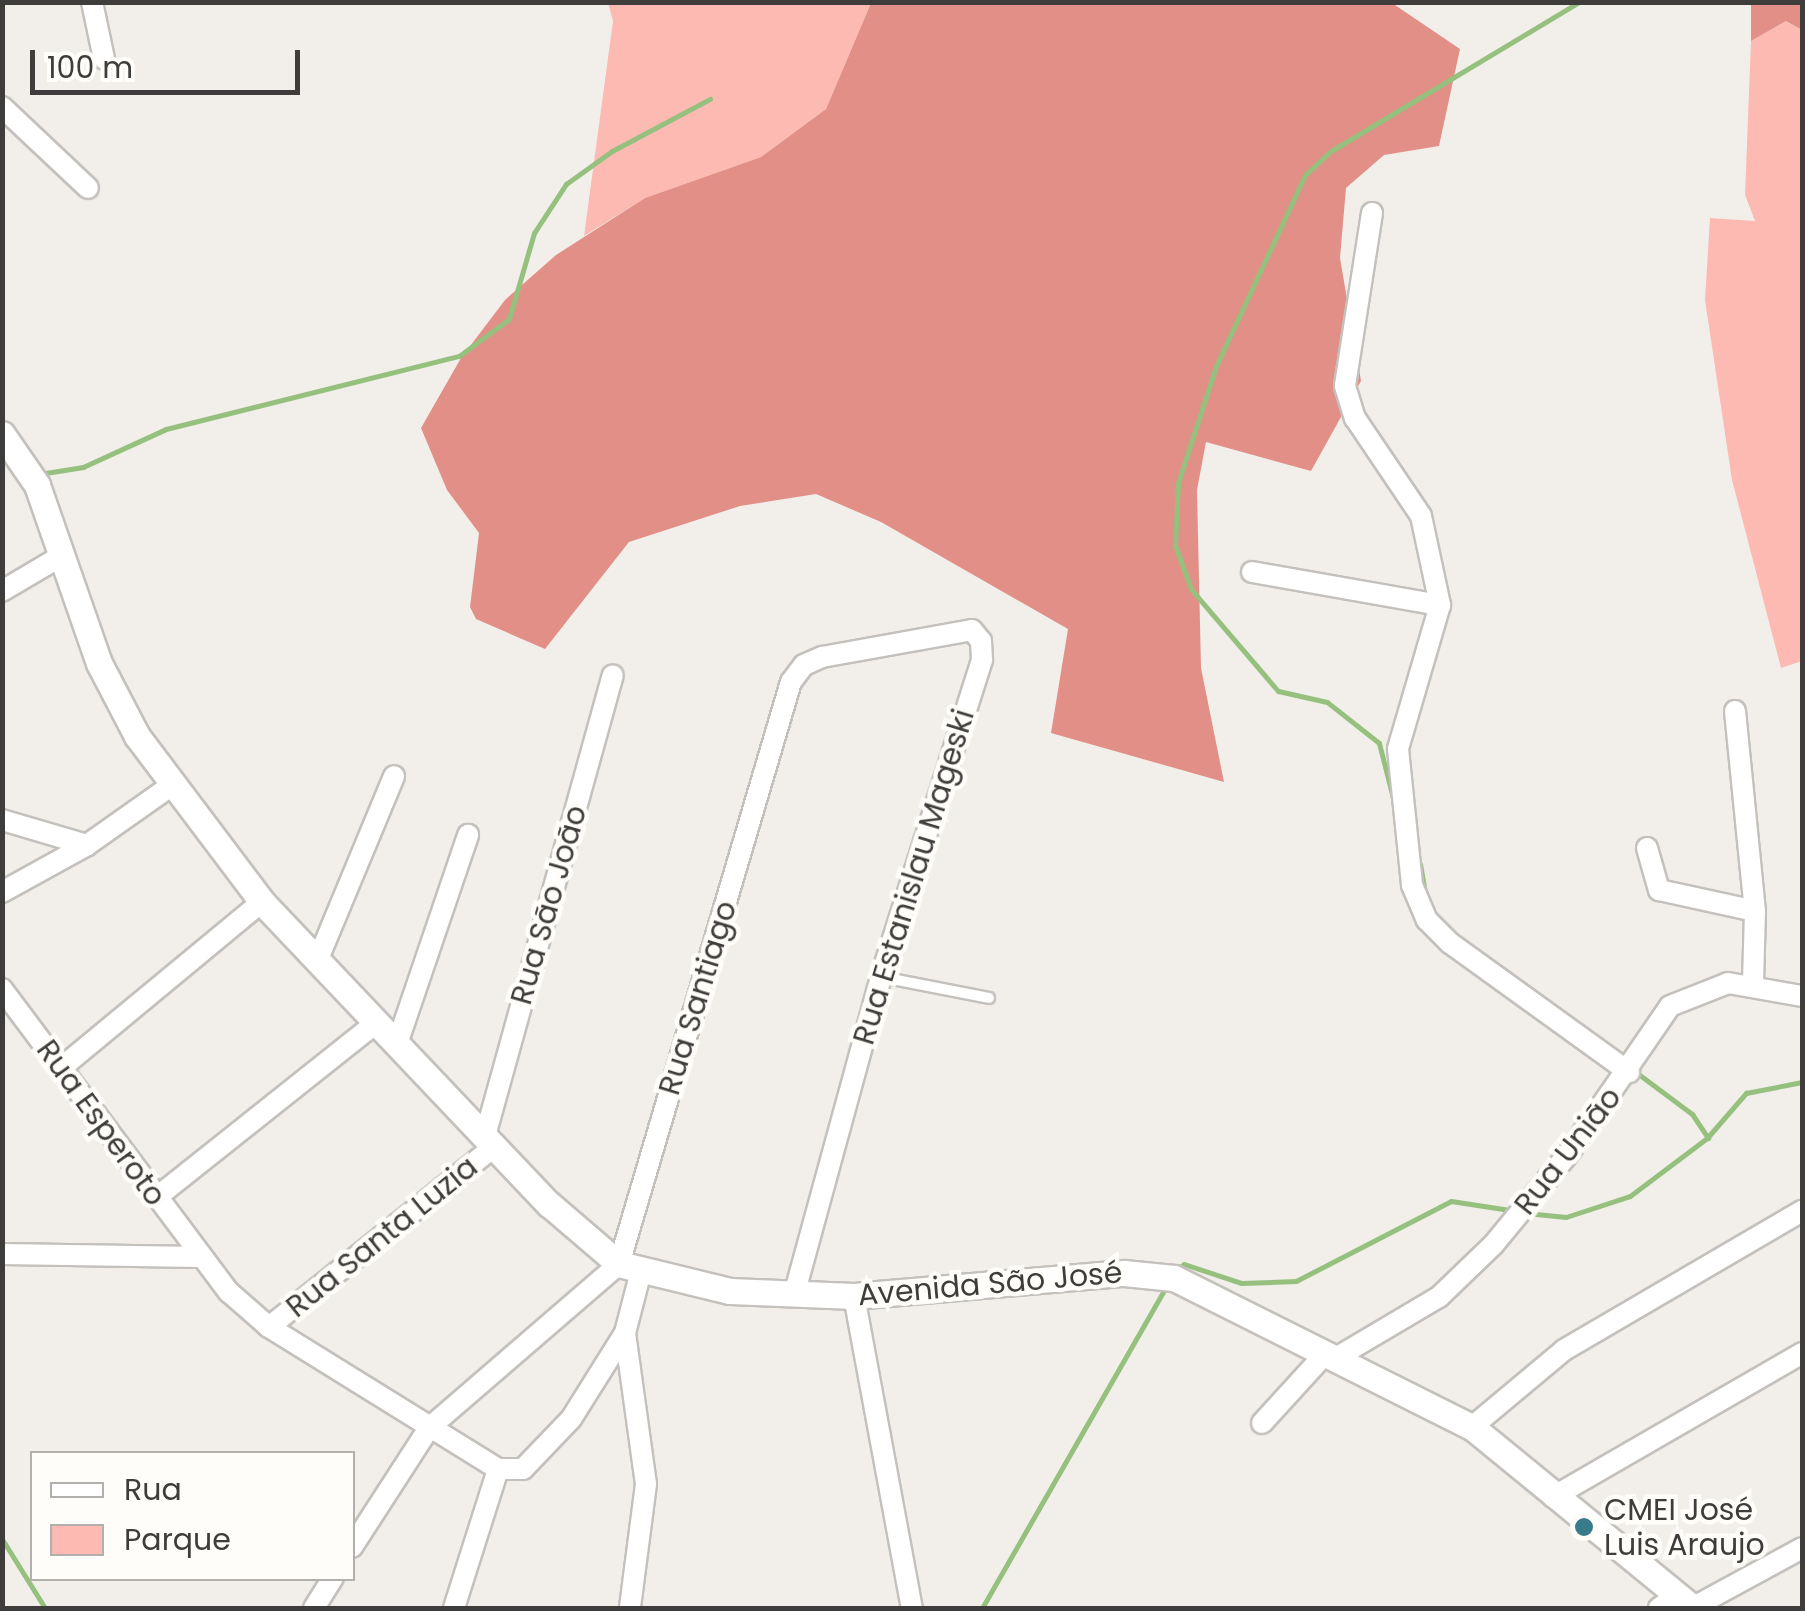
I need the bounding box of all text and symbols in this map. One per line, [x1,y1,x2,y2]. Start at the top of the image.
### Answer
scale bar [35,30,305,92]
text: 100 m [47,46,133,89]
street label: Rua Estanislau Mageski [846,705,982,1049]
street label: Rua São João [503,801,595,1009]
street label: Rua Santiago [651,897,745,1099]
street label: Rua Esperoto [29,1033,173,1213]
street label: Rua União [1507,1080,1629,1222]
street label: Rua Santa Luzia [279,1149,485,1325]
street label: Avenida São José [856,1255,1124,1313]
legend [30,1451,355,1581]
text: Rua [124,1468,182,1511]
place label: CMEI José Luis Araujo [1604,1492,1765,1562]
marker: CMEI José Luis Araujo [1573,1516,1595,1538]
text: Parque [124,1518,231,1561]

